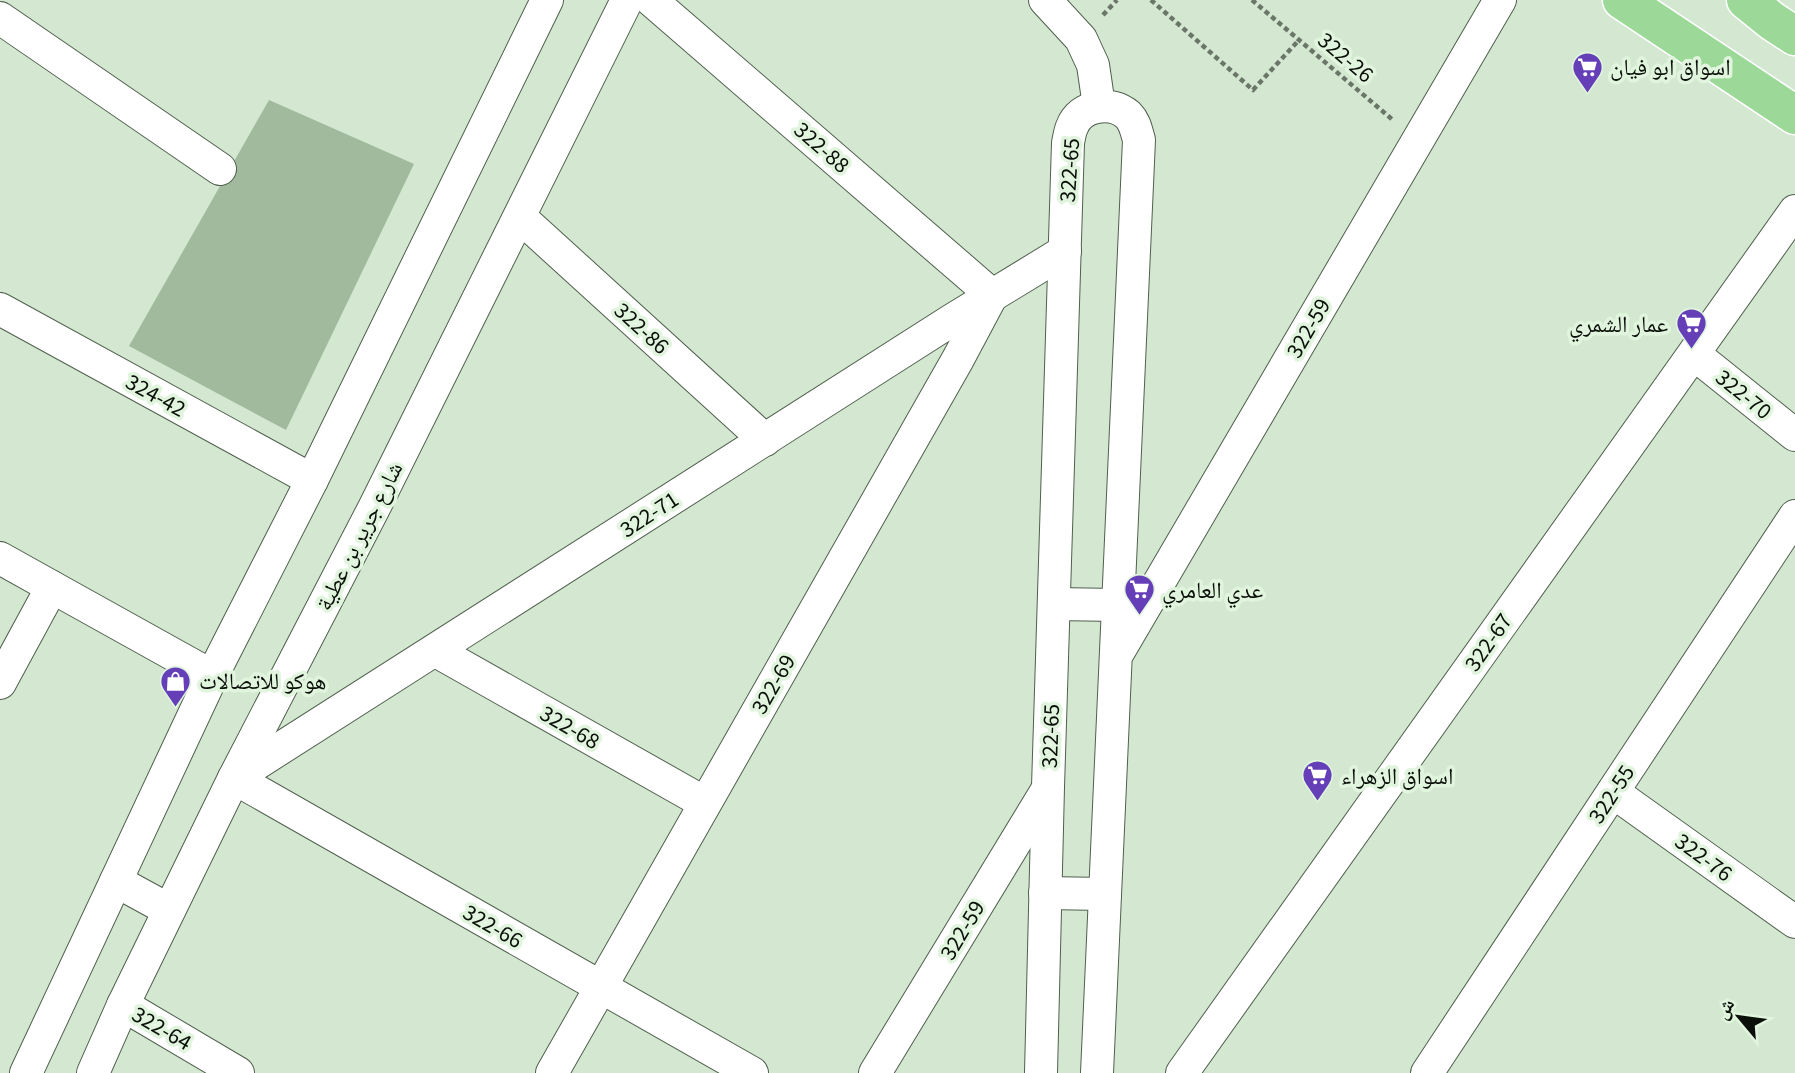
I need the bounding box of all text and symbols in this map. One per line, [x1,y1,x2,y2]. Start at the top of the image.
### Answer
street label: 322-26 [1310,24,1381,91]
supermarket icon: اسواق ابو فيان [1570,50,1604,94]
place label: اسواق ابو فيان [1610,51,1731,84]
street label: 322-88 [787,114,857,181]
street label: 322-65 [1051,137,1088,203]
street label: 322-59 [1278,292,1339,364]
street label: 322-86 [607,295,677,362]
supermarket icon: عمار الشمري [1674,307,1708,351]
place label: عمار الشمري [1569,308,1668,343]
street label: 322-70 [1708,361,1779,427]
street label: 324-42 [120,365,192,425]
street label: شارع جرير بن عطية [308,456,411,616]
street label: 322-71 [613,483,685,546]
supermarket icon: عدي العامري [1122,573,1156,617]
place label: عدي العامري [1162,574,1263,609]
street label: 322-67 [1456,606,1520,678]
street label: 322-69 [743,648,804,720]
shop icon: هوكو للاتصالات [159,664,193,708]
place label: هوكو للاتصالات [199,665,327,698]
street label: 322-68 [534,697,606,758]
street label: 322-65 [1033,703,1068,769]
street label: 322-55 [1580,758,1643,830]
supermarket icon: اسواق الزهراء [1301,759,1335,803]
place label: اسواق الزهراء [1341,760,1453,793]
street label: 322-76 [1668,825,1739,890]
street label: 322-59 [932,894,993,966]
street label: 322-66 [457,896,529,957]
north arrow [1704,982,1774,1052]
text: ش [1709,994,1742,1025]
street label: 322-64 [126,998,198,1059]

